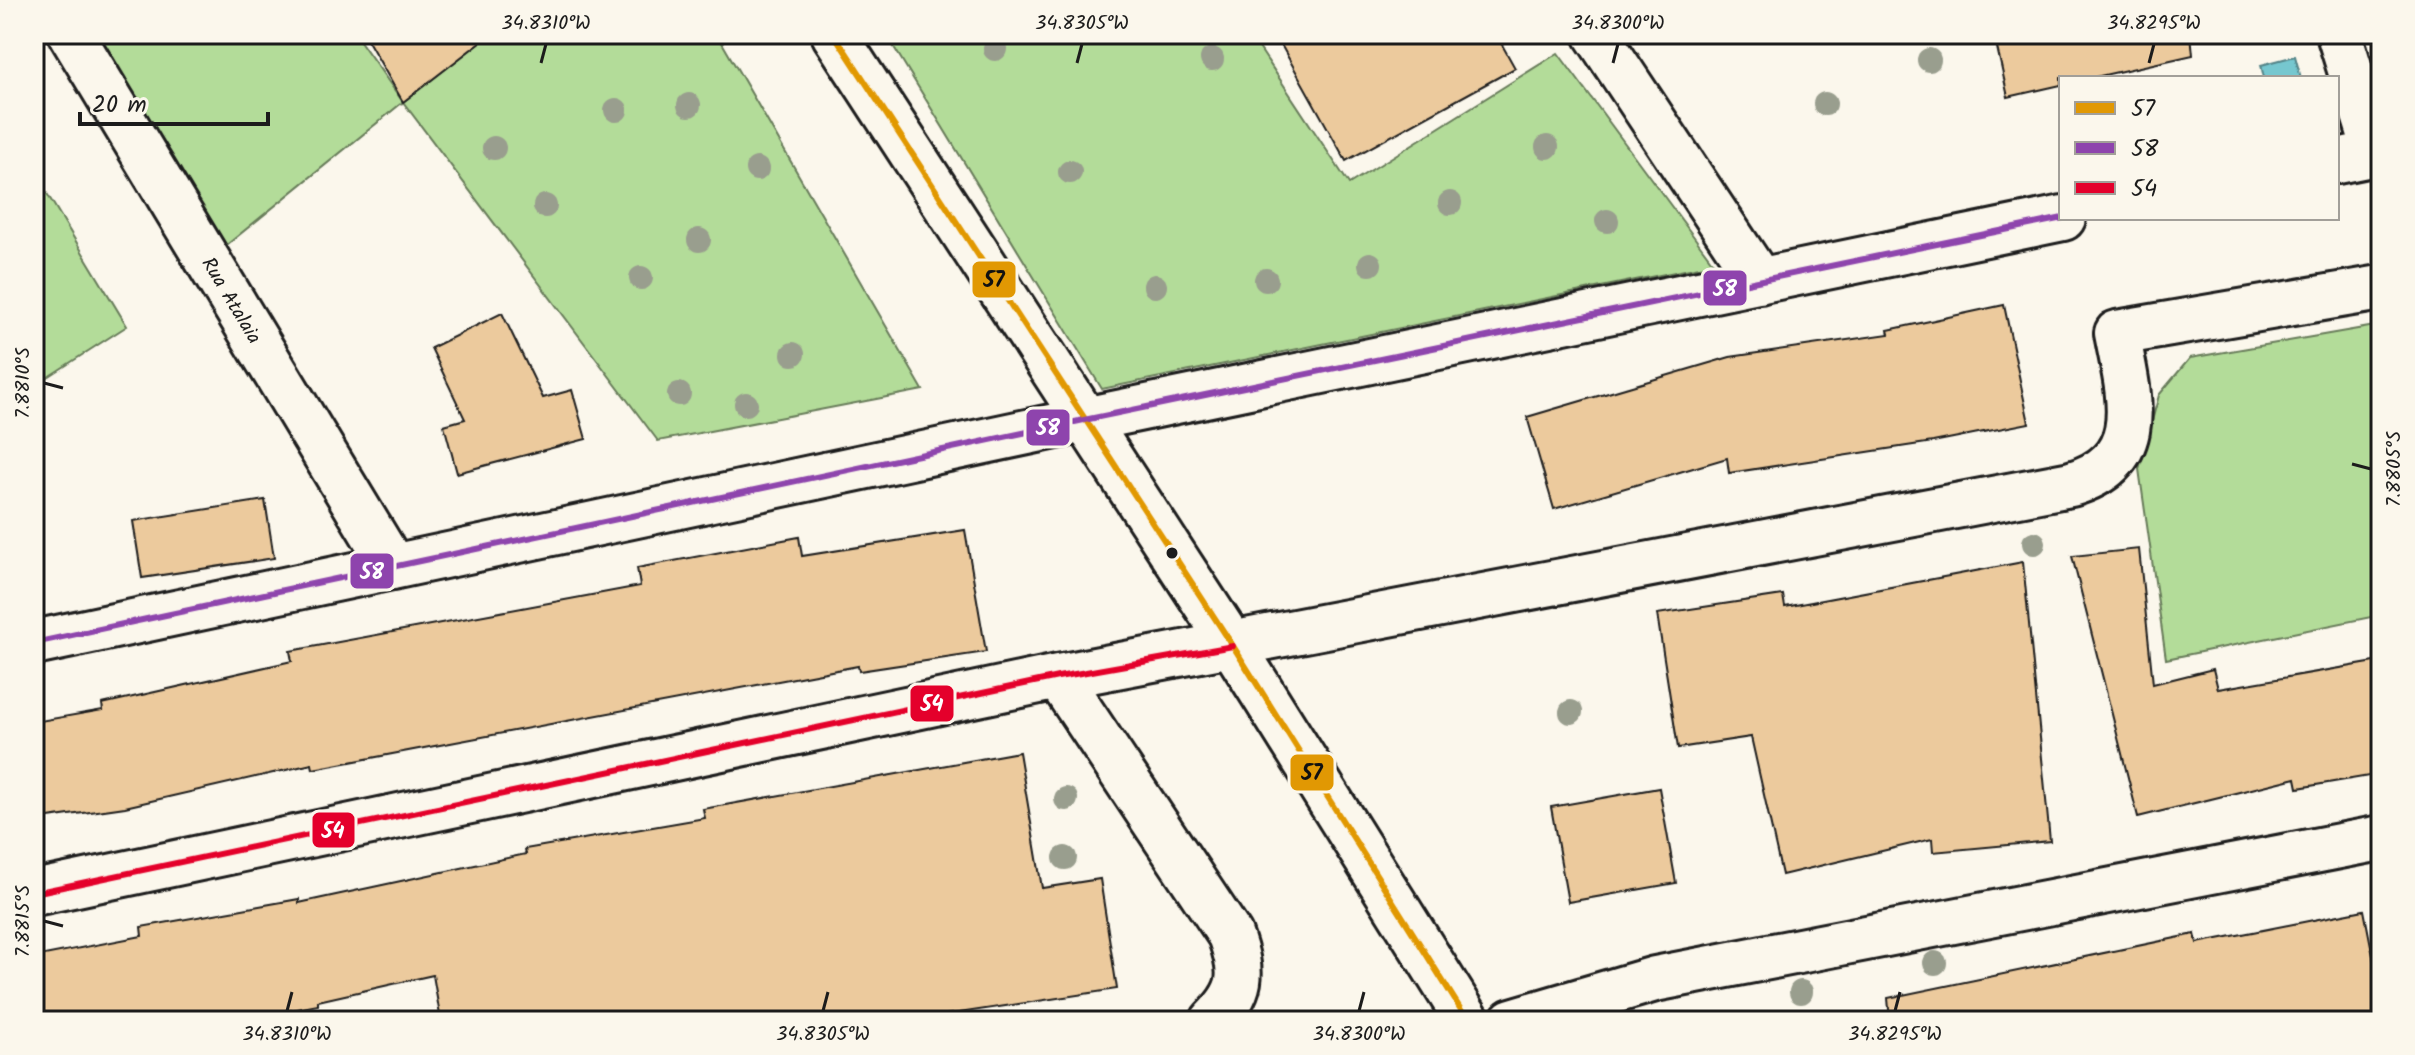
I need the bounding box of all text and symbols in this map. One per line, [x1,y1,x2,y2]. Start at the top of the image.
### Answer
text: 34.8310°W [501,8,591,40]
text: 34.8305°W [1035,8,1129,40]
text: 34.8300°W [1571,8,1665,40]
text: 34.8295°W [2107,8,2201,40]
scale bar [80,76,268,126]
legend [2059,76,2339,220]
text: 20 m [92,86,147,125]
text: 57 [2131,90,2156,129]
text: 58 [2131,130,2159,169]
text: 54 [2131,170,2157,209]
street label: Rua Atalaia [192,251,269,351]
line badge: 57 [971,260,1017,299]
text: 57 [982,264,1005,299]
line badge: 58 [1702,269,1748,307]
text: 58 [1712,273,1738,308]
text: 7.8810°S [8,347,40,419]
line badge: 58 [1025,408,1071,447]
text: 58 [1035,412,1061,447]
text: 7.8805°S [2379,431,2411,507]
unlabelled marker [1164,545,1180,561]
line badge: 58 [349,552,395,590]
text: 58 [359,556,385,591]
line badge: 54 [909,684,955,723]
text: 54 [919,688,944,723]
line badge: 57 [1289,753,1335,792]
text: 57 [1300,757,1323,792]
line badge: 54 [311,811,356,849]
text: 54 [320,815,345,850]
text: 7.8815°S [8,884,40,957]
text: 34.8310°W [242,1019,332,1051]
text: 34.8305°W [776,1019,870,1051]
text: 34.8300°W [1312,1019,1406,1051]
text: 34.8295°W [1848,1019,1942,1051]

